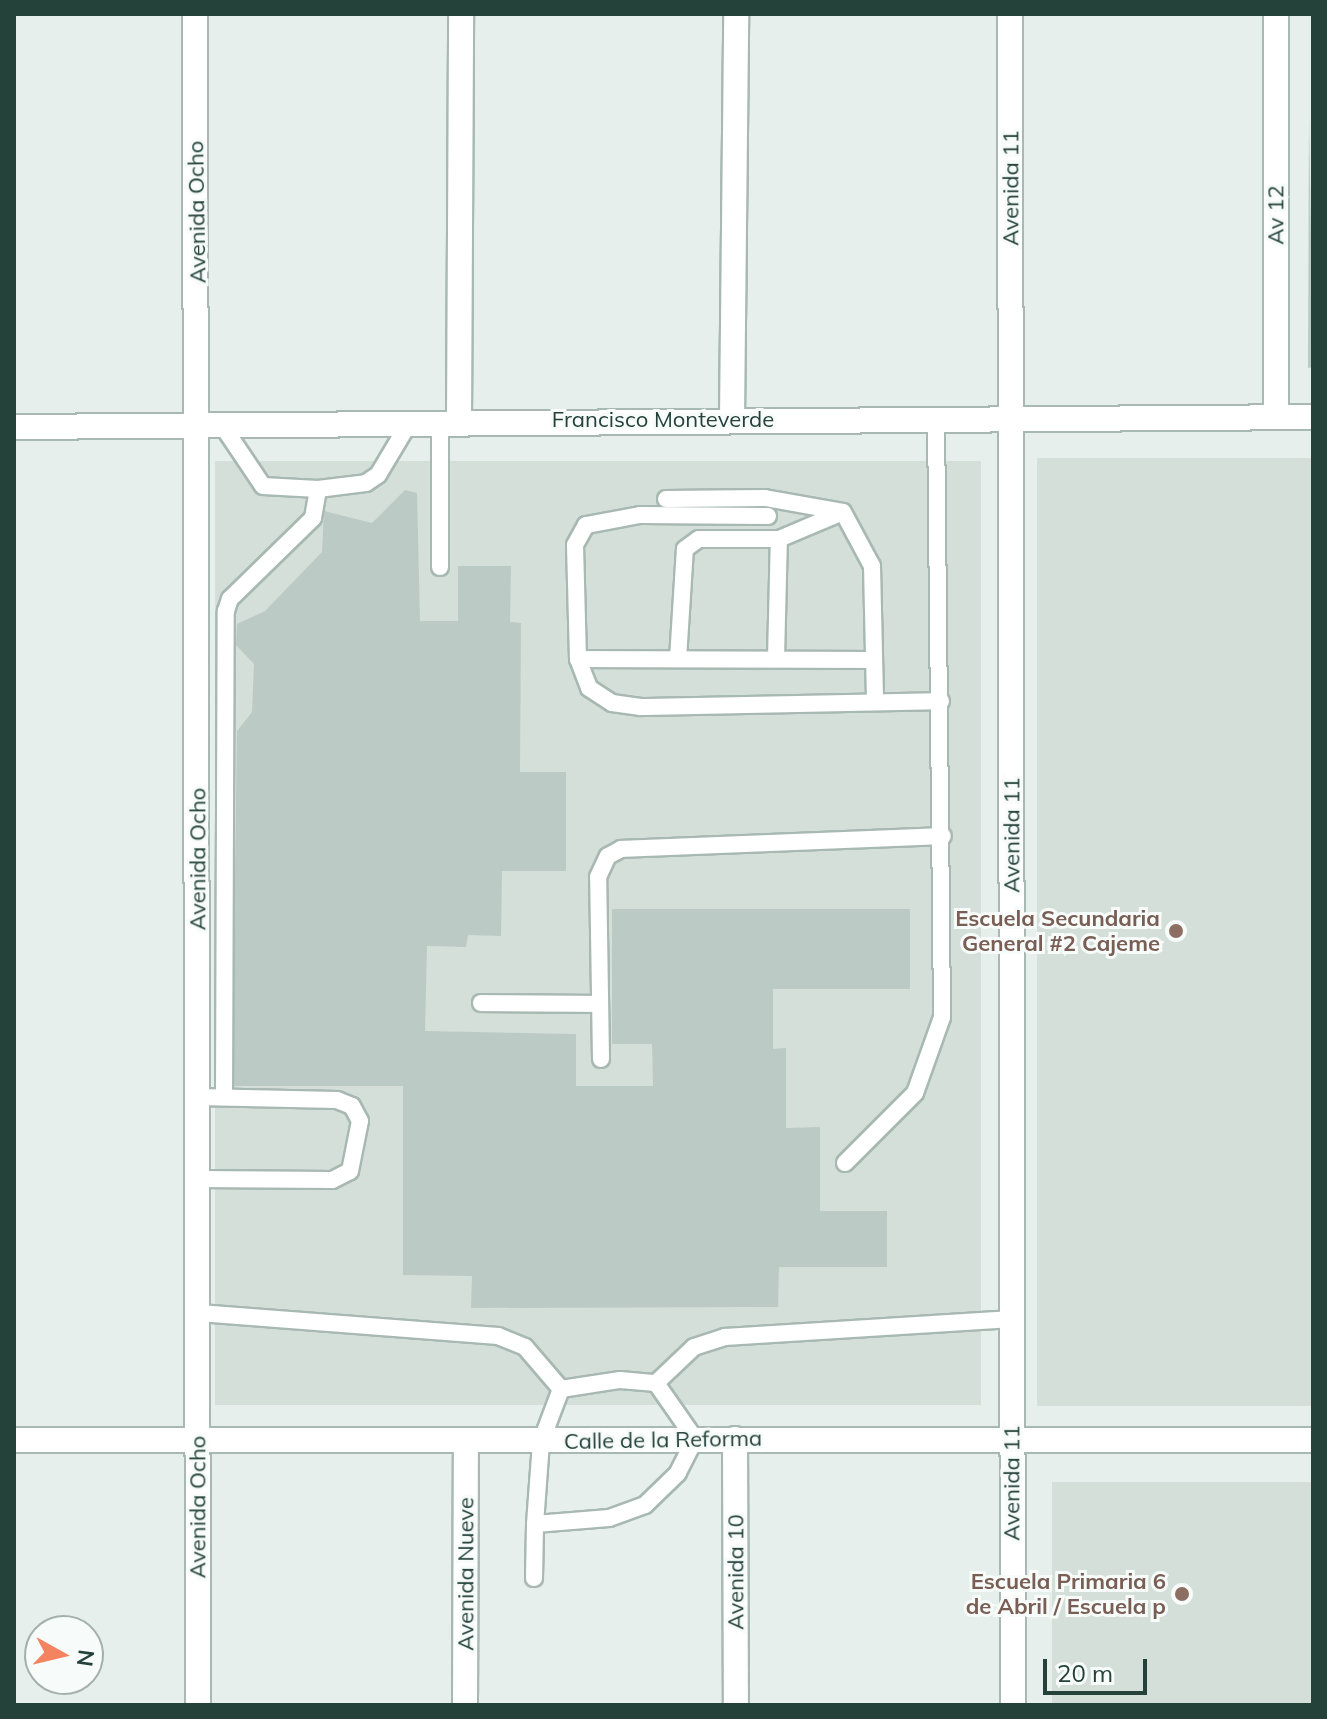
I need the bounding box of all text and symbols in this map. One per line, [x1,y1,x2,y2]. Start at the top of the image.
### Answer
street label: Avenida 11 [998,130,1024,246]
street label: Avenida Ocho [183,140,211,284]
street label: Av 12 [1263,185,1289,245]
street label: Francisco Monteverde [552,407,774,433]
street label: Avenida 11 [999,777,1025,893]
street label: Avenida Ocho [185,788,211,930]
place label: Escuela Secundaria General #2 Cajeme [955,905,1160,956]
marker: Escuela Secundaria General #2 Cajeme [1167,922,1185,940]
street label: Calle de la Reforma [564,1425,762,1455]
street label: Avenida 11 [999,1425,1025,1541]
street label: Avenida Ocho [185,1436,211,1578]
street label: Avenida Nueve [453,1497,479,1651]
street label: Avenida 10 [723,1514,749,1630]
place label: Escuela Primaria 6 de Abril / Escuela p [966,1568,1166,1620]
marker: Escuela Primaria 6 de Abril / Escuela p [1173,1585,1191,1603]
north arrow [24,1615,104,1695]
scale bar [1047,1643,1151,1693]
text: N [71,1648,101,1668]
text: 20 m [1057,1658,1113,1688]

